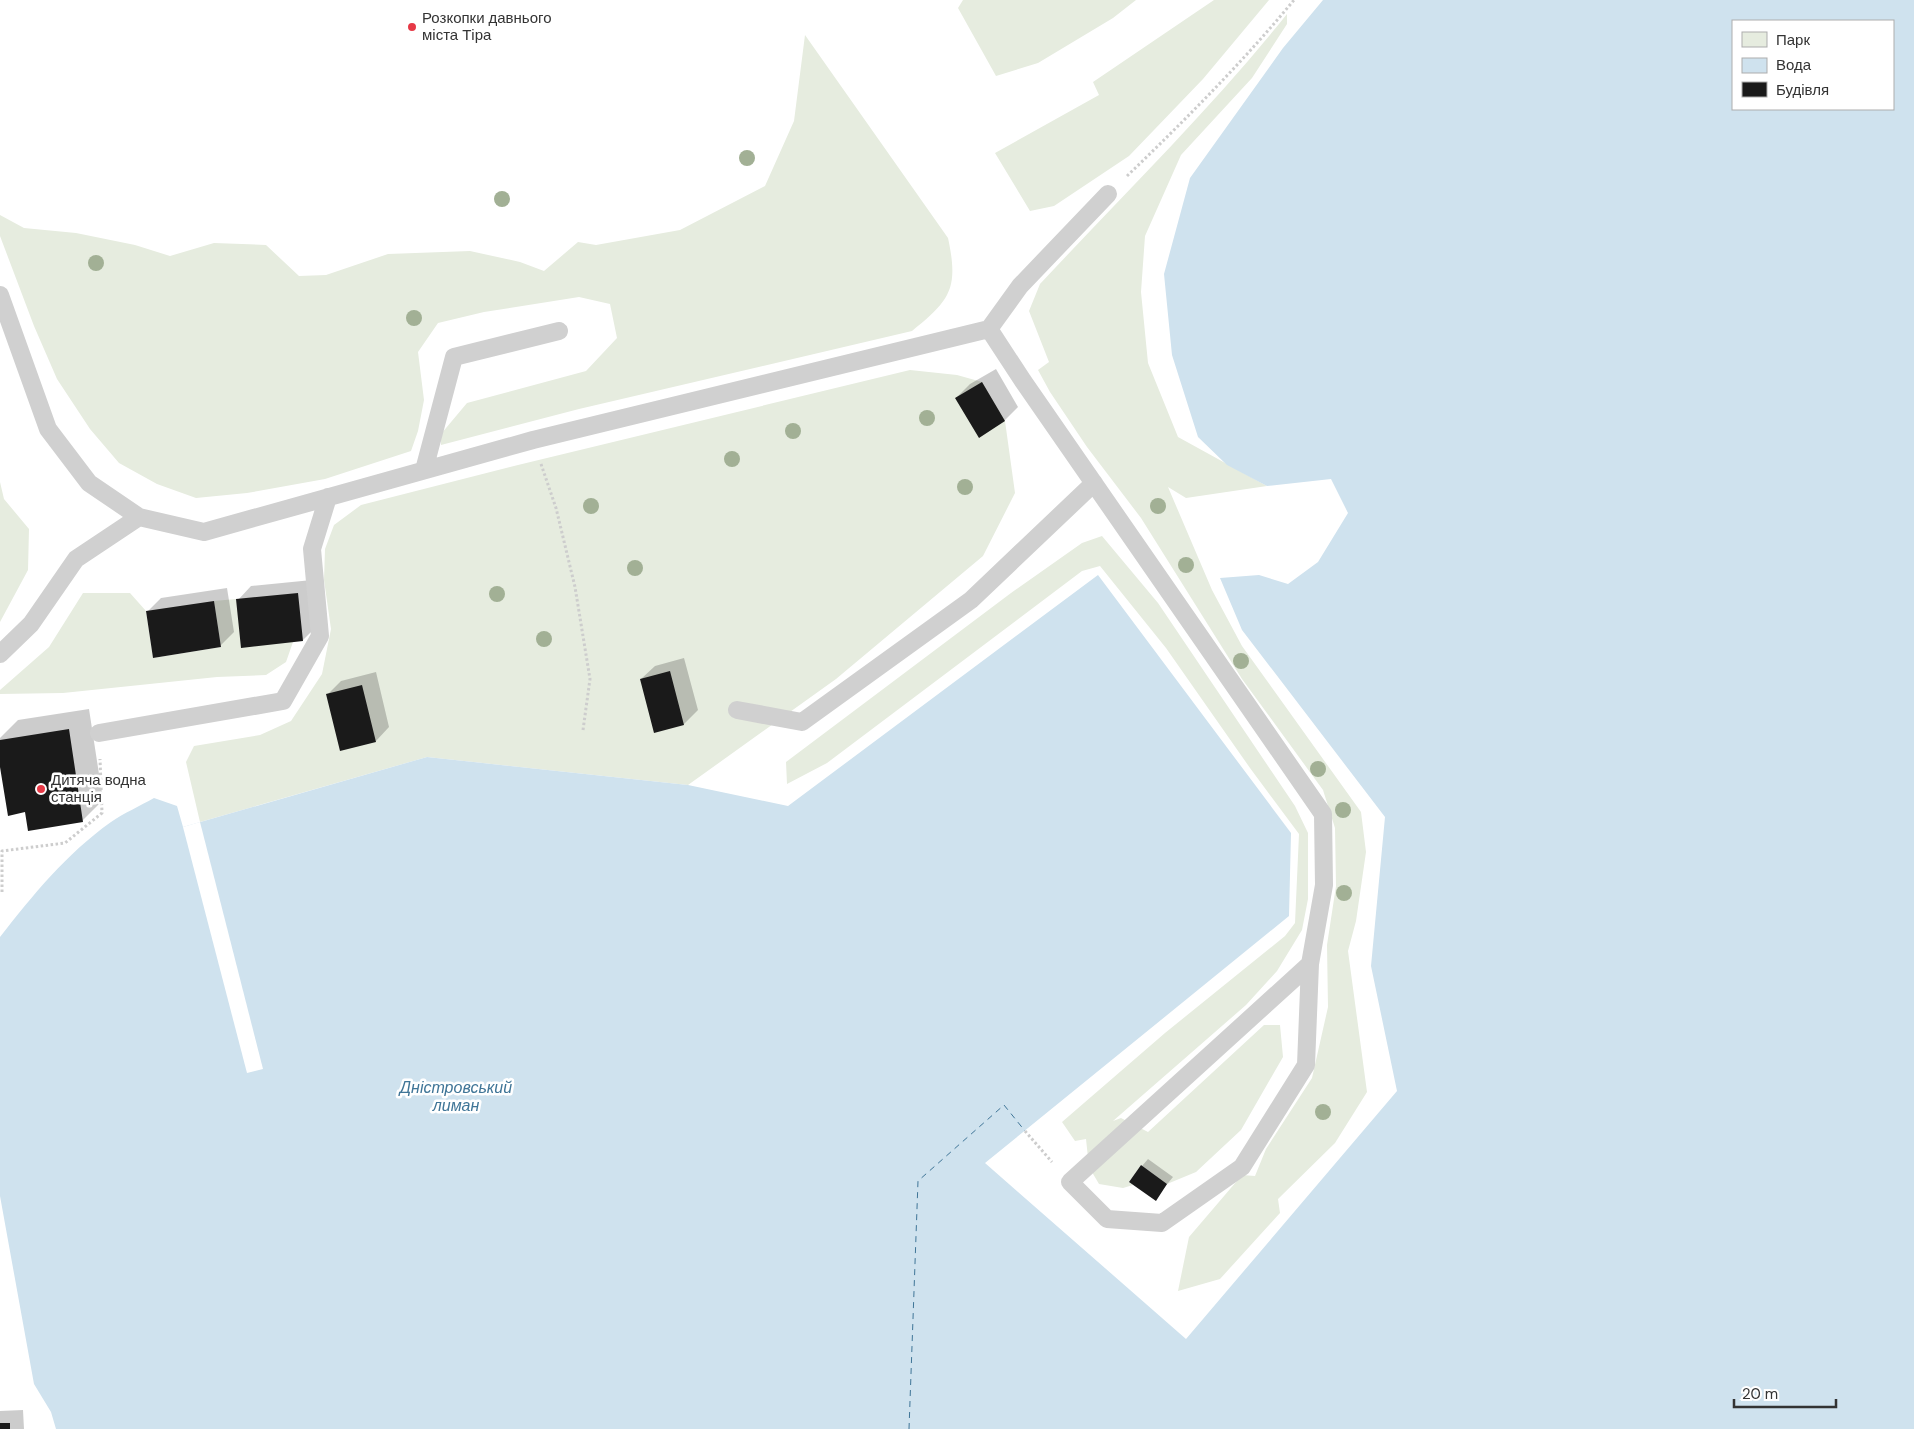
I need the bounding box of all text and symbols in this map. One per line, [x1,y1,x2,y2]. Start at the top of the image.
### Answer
place label: Розкопки давнього міста Тіра [422,8,552,45]
legend [1732,20,1894,110]
marker: Розкопки давнього міста Тіра [406,21,418,33]
text: Парк [1776,30,1810,50]
text: Вода [1776,55,1812,75]
text: Будівля [1776,80,1829,100]
place label: Дитяча водна станція [51,770,147,807]
marker: Дитяча водна станція [35,783,47,795]
water label: Дністровський лиман [398,1077,512,1116]
scale bar [1734,1376,1836,1408]
text: 20 m [1742,1384,1778,1404]

